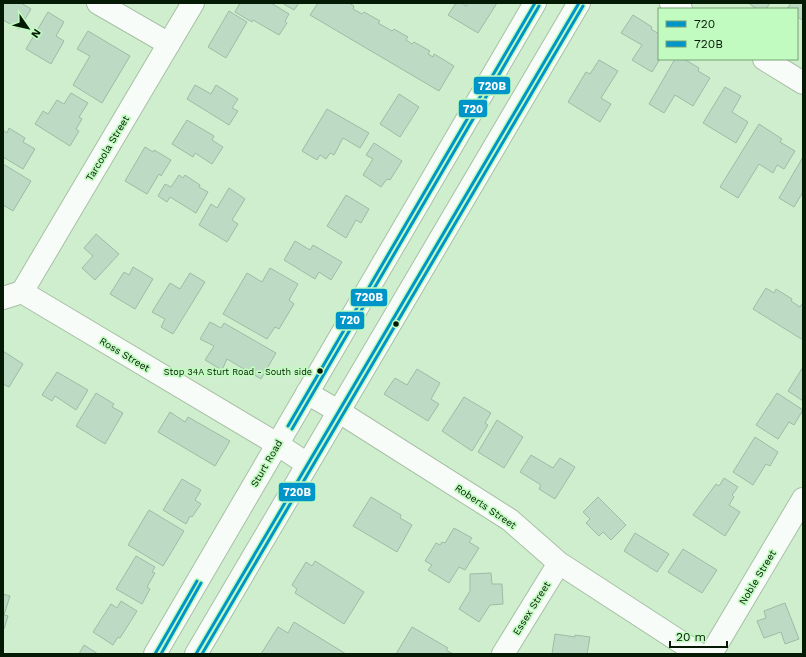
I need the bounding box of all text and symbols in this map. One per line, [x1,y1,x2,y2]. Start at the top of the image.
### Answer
north arrow [8,8,48,48]
legend [658,8,798,60]
text: 720 [694,17,715,31]
text: N [28,26,44,40]
text: 720B [694,37,723,51]
line badge: 720B [473,76,511,95]
text: 720B [478,80,506,93]
line badge: 720 [458,99,488,118]
text: 720 [463,103,483,116]
street label: Tarcoola Street [84,113,132,183]
line badge: 720B [350,288,388,307]
text: 720B [355,291,383,304]
line badge: 720 [335,311,365,330]
text: 720 [340,314,360,327]
unlabelled marker [391,319,401,329]
street label: Ross Street [98,335,152,374]
marker: Stop 34A Sturt Road - South side [315,366,325,376]
place label: Stop 34A Sturt Road - South side [164,367,312,377]
street label: Sturt Road [249,438,284,489]
line badge: 720B [278,482,316,502]
street label: Roberts Street [453,482,519,531]
text: 720B [283,486,311,499]
street label: Noble Street [737,547,778,607]
street label: Essex Street [511,579,553,637]
scale bar [670,623,727,649]
text: 20 m [676,630,706,644]

